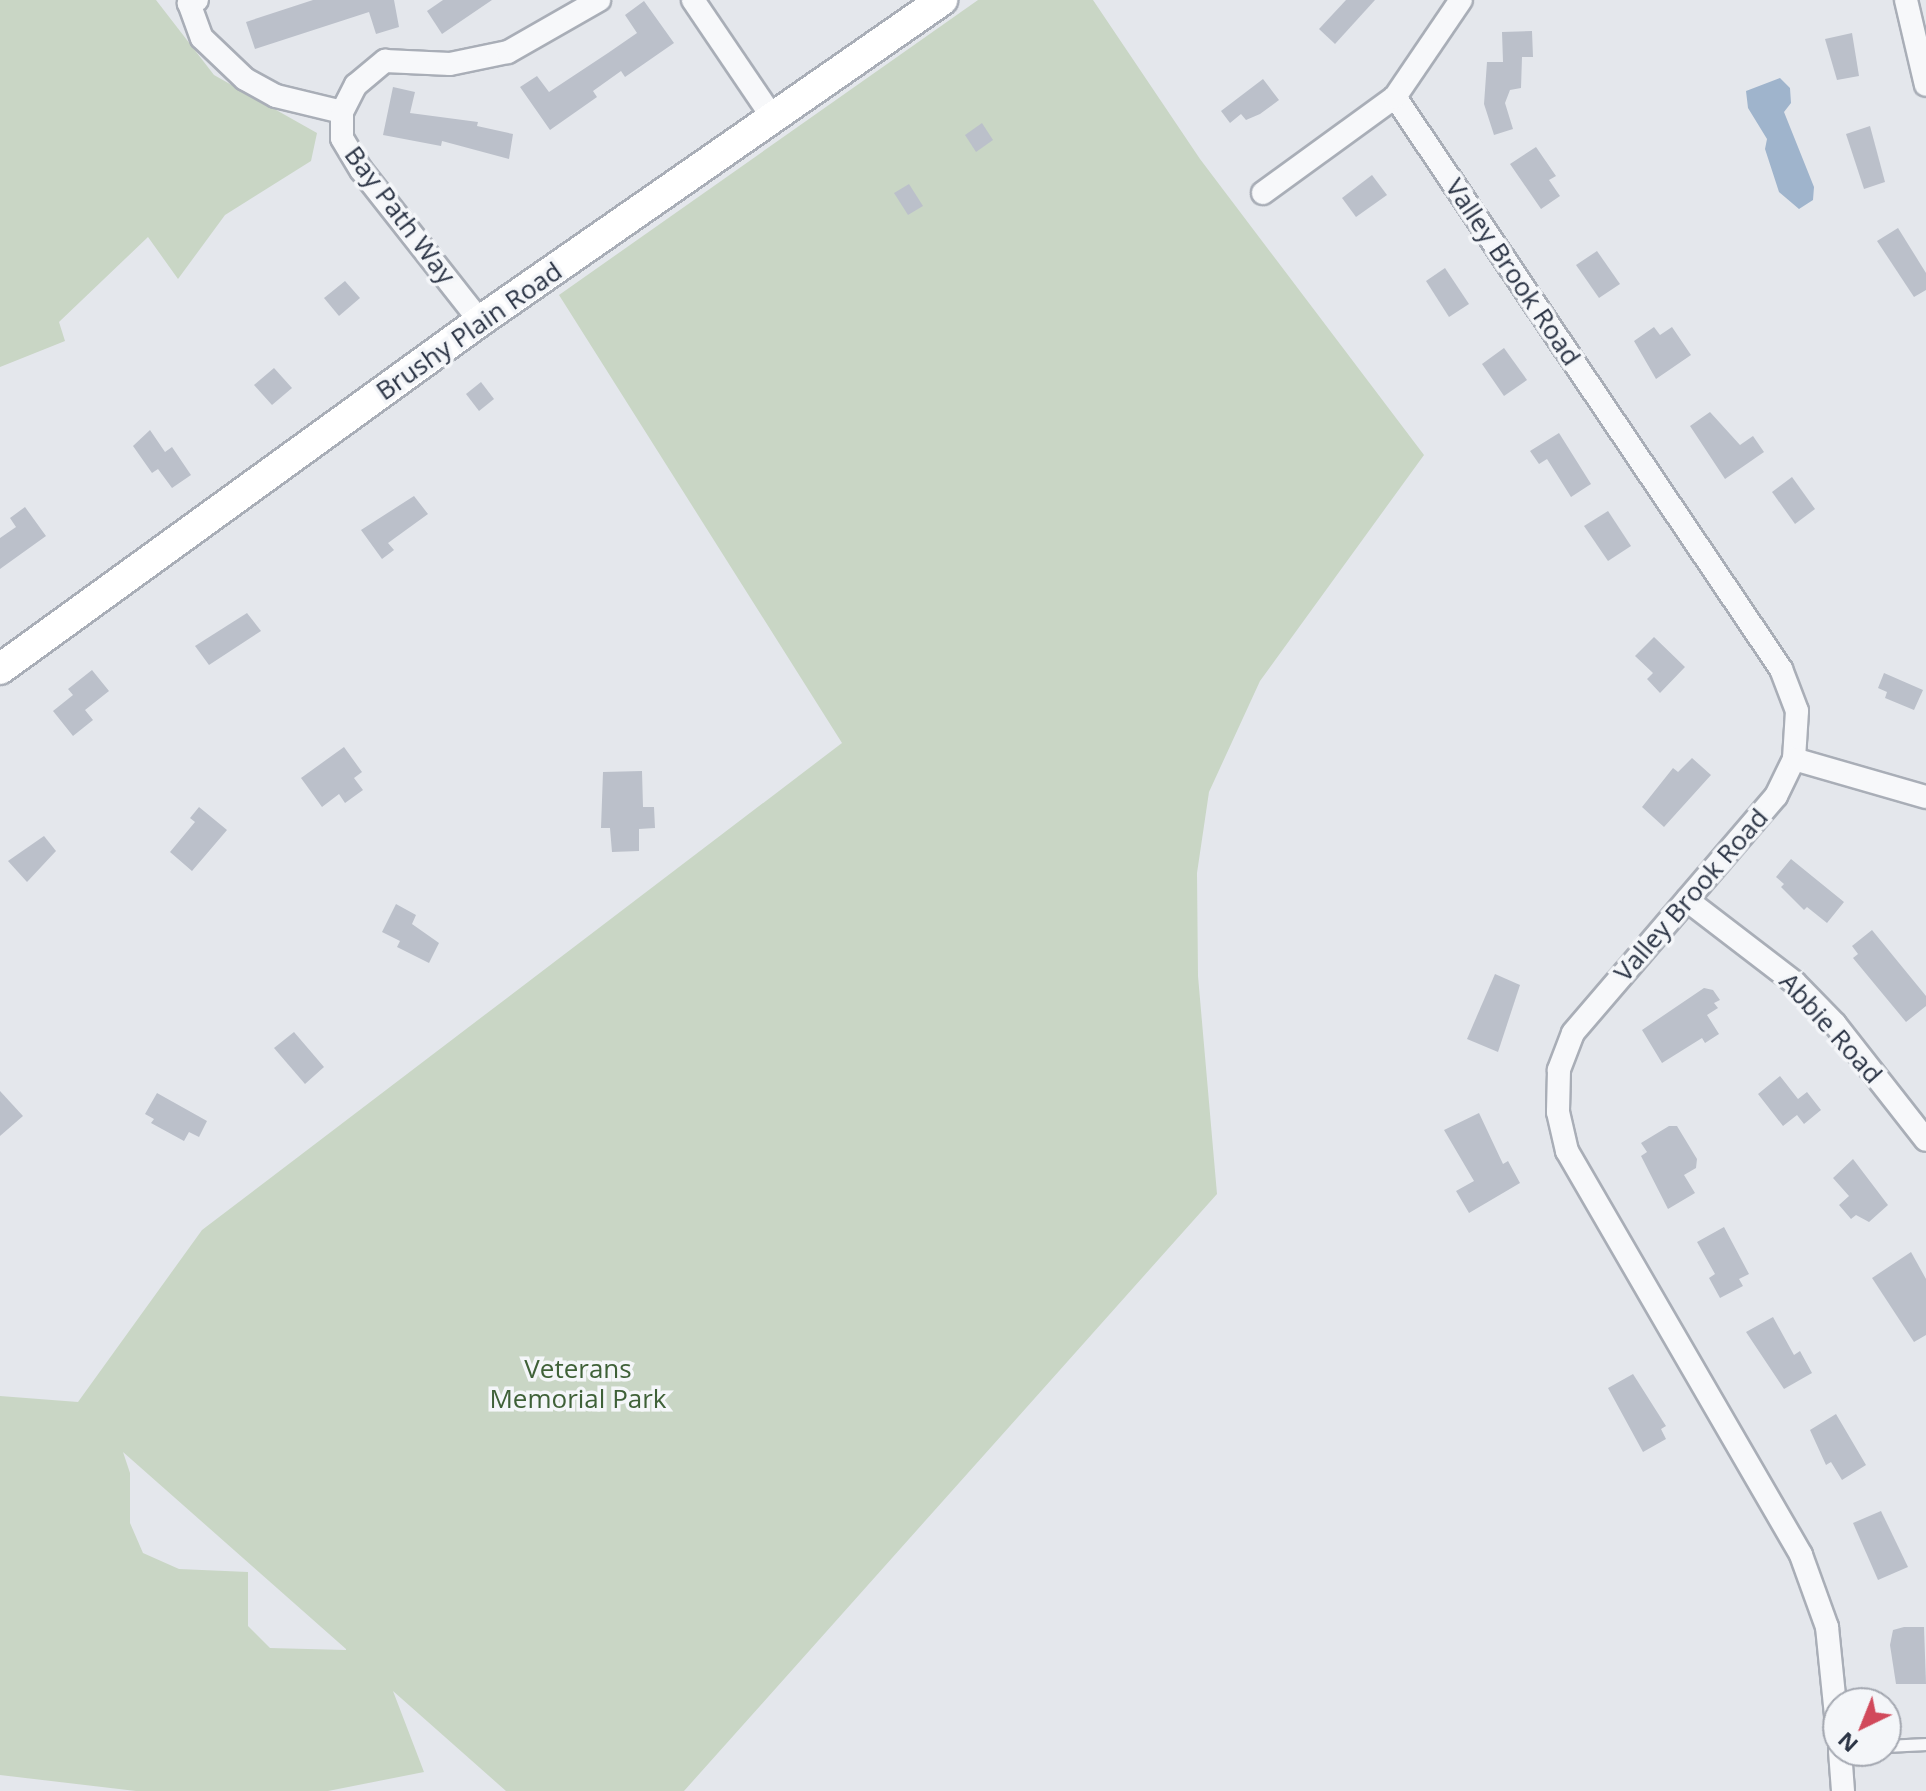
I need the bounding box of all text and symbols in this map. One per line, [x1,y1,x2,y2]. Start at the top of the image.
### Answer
street label: Bay Path Way [338,140,462,290]
street label: Valley Brook Road [1439,173,1587,371]
street label: Brushy Plain Road [370,255,568,407]
street label: Valley Brook Road [1608,802,1774,988]
street label: Abbie Road [1773,966,1889,1090]
park label: Veterans Memorial Park [489,1353,667,1414]
north arrow [1822,1687,1902,1767]
text: N [1830,1726,1864,1760]

